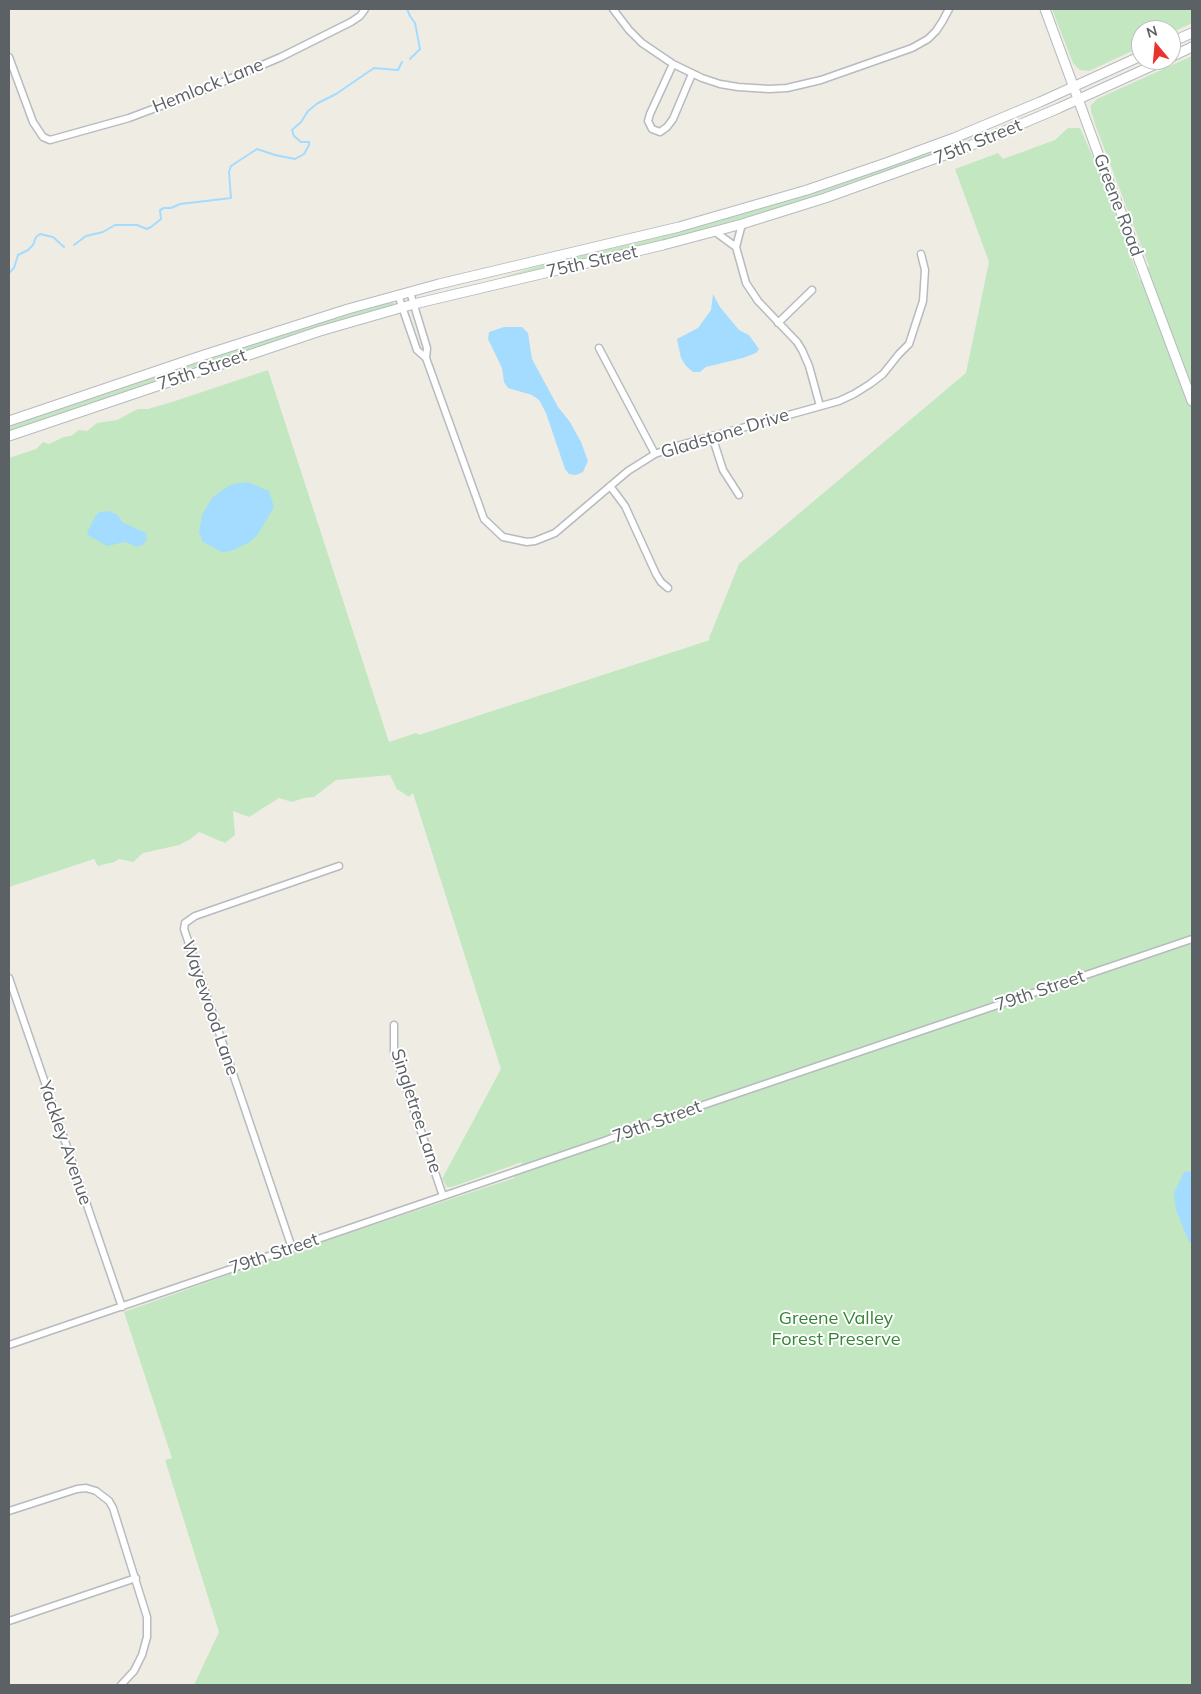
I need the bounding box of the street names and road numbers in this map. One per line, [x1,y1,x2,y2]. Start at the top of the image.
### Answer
street label: Hemlock Lane [149,54,267,118]
street label: 75th Street [931,115,1025,169]
street label: Greene Road [1089,151,1147,259]
street label: 75th Street [544,241,640,283]
street label: 75th Street [155,345,249,395]
street label: Gladstone Drive [658,404,792,464]
street label: Wayewood Lane [177,938,243,1078]
street label: 79th Street [993,966,1087,1016]
street label: Singletree Lane [386,1046,446,1176]
street label: Yackley Avenue [34,1078,96,1208]
street label: 79th Street [610,1096,704,1148]
street label: 79th Street [227,1229,321,1279]

